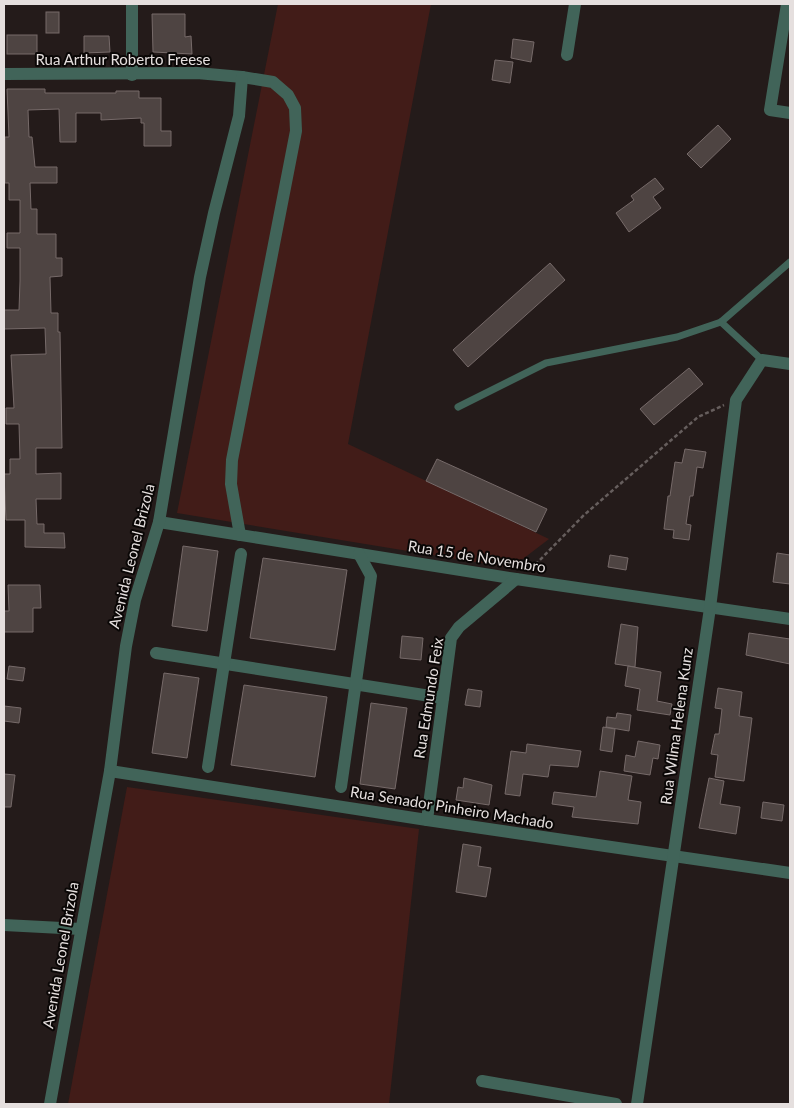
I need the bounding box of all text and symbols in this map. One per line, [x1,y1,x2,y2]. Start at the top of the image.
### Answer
street label: Rua Arthur Roberto Freese [35,50,211,68]
street label: Avenida Leonel Brizola [104,482,158,630]
street label: Rua 15 de Novembro [407,536,547,576]
street label: Rua Edmundo Feix [410,636,447,760]
street label: Rua Wilma Helena Kunz [656,646,696,806]
street label: Rua Senador Pinheiro Machado [349,782,555,832]
street label: Avenida Leonel Brizola [38,880,82,1030]

